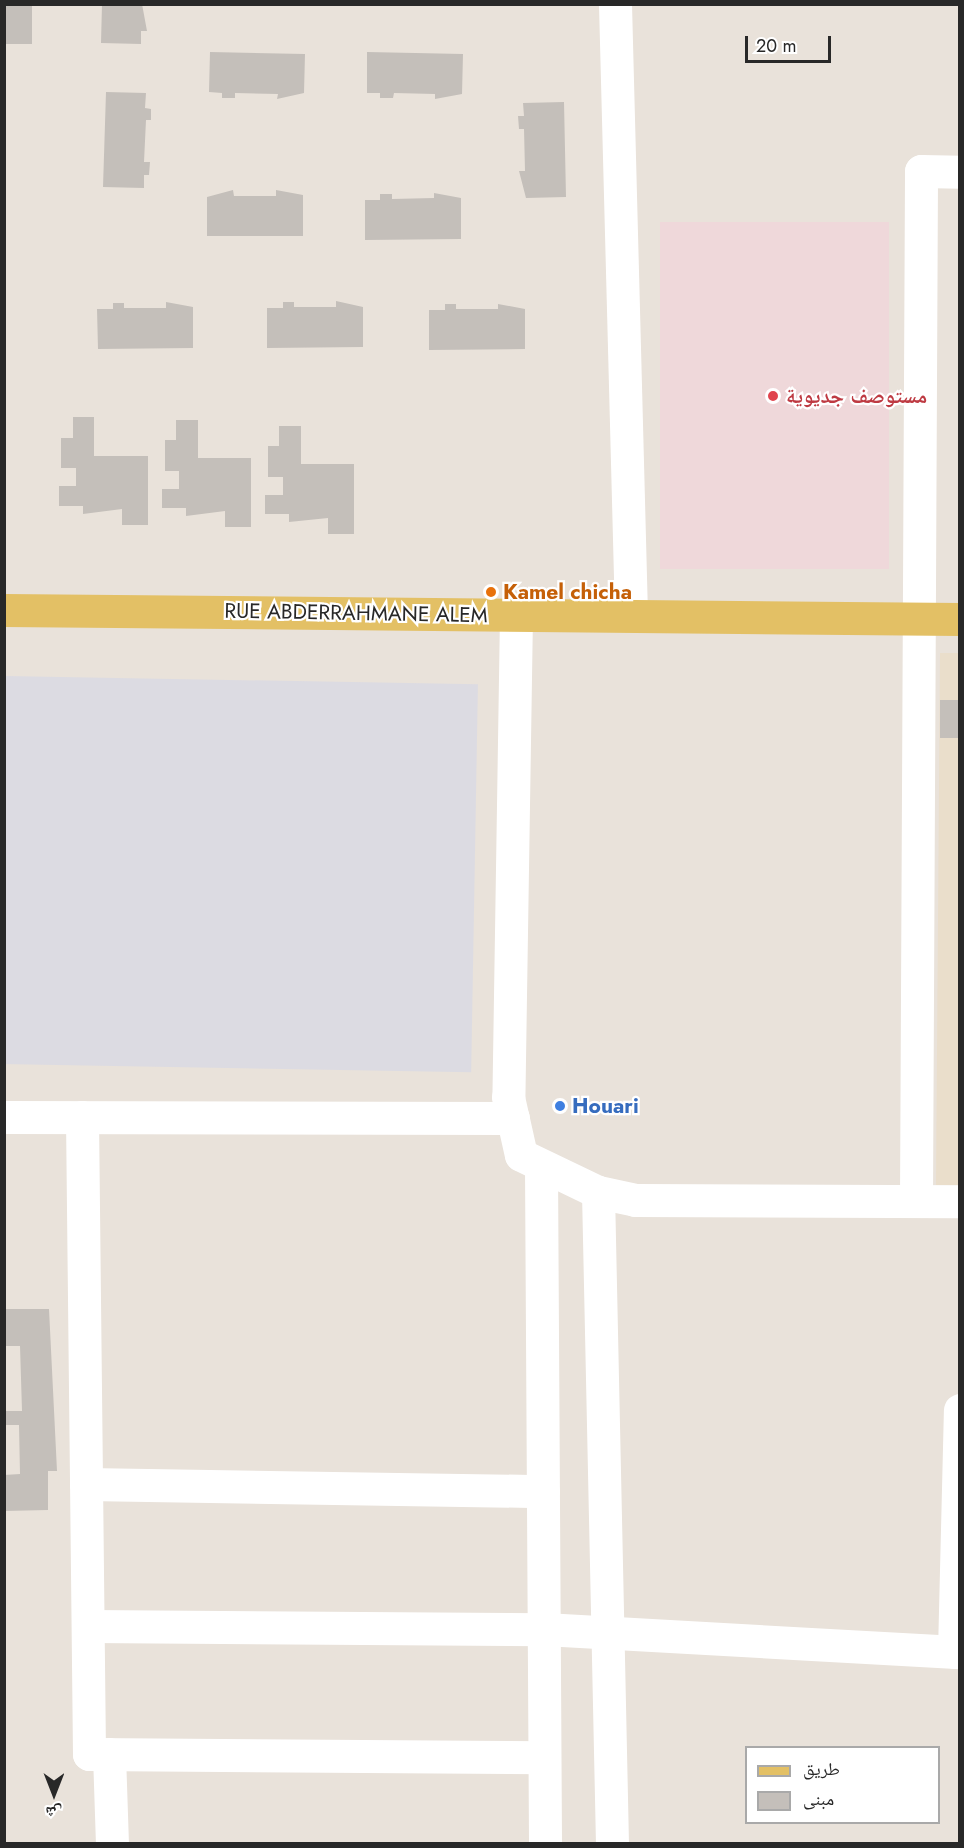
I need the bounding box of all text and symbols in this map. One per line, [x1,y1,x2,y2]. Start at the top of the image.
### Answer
scale bar [748,24,834,62]
text: 20 m [756,33,796,59]
place label: مستوصف جديوية [786,383,927,409]
marker: مستوصف جديوية [764,387,782,405]
place label: Kamel chicha [503,579,632,605]
marker: Kamel chicha [484,585,498,599]
street label: RUE ABDERRAHMANE ALEM [224,598,488,628]
place label: Houari [572,1093,639,1119]
marker: Houari [553,1099,567,1113]
legend [745,1746,940,1824]
text: طريق [803,1756,840,1782]
north arrow [24,1764,84,1824]
text: مبنى [803,1786,834,1812]
text: ش [46,1801,63,1824]

